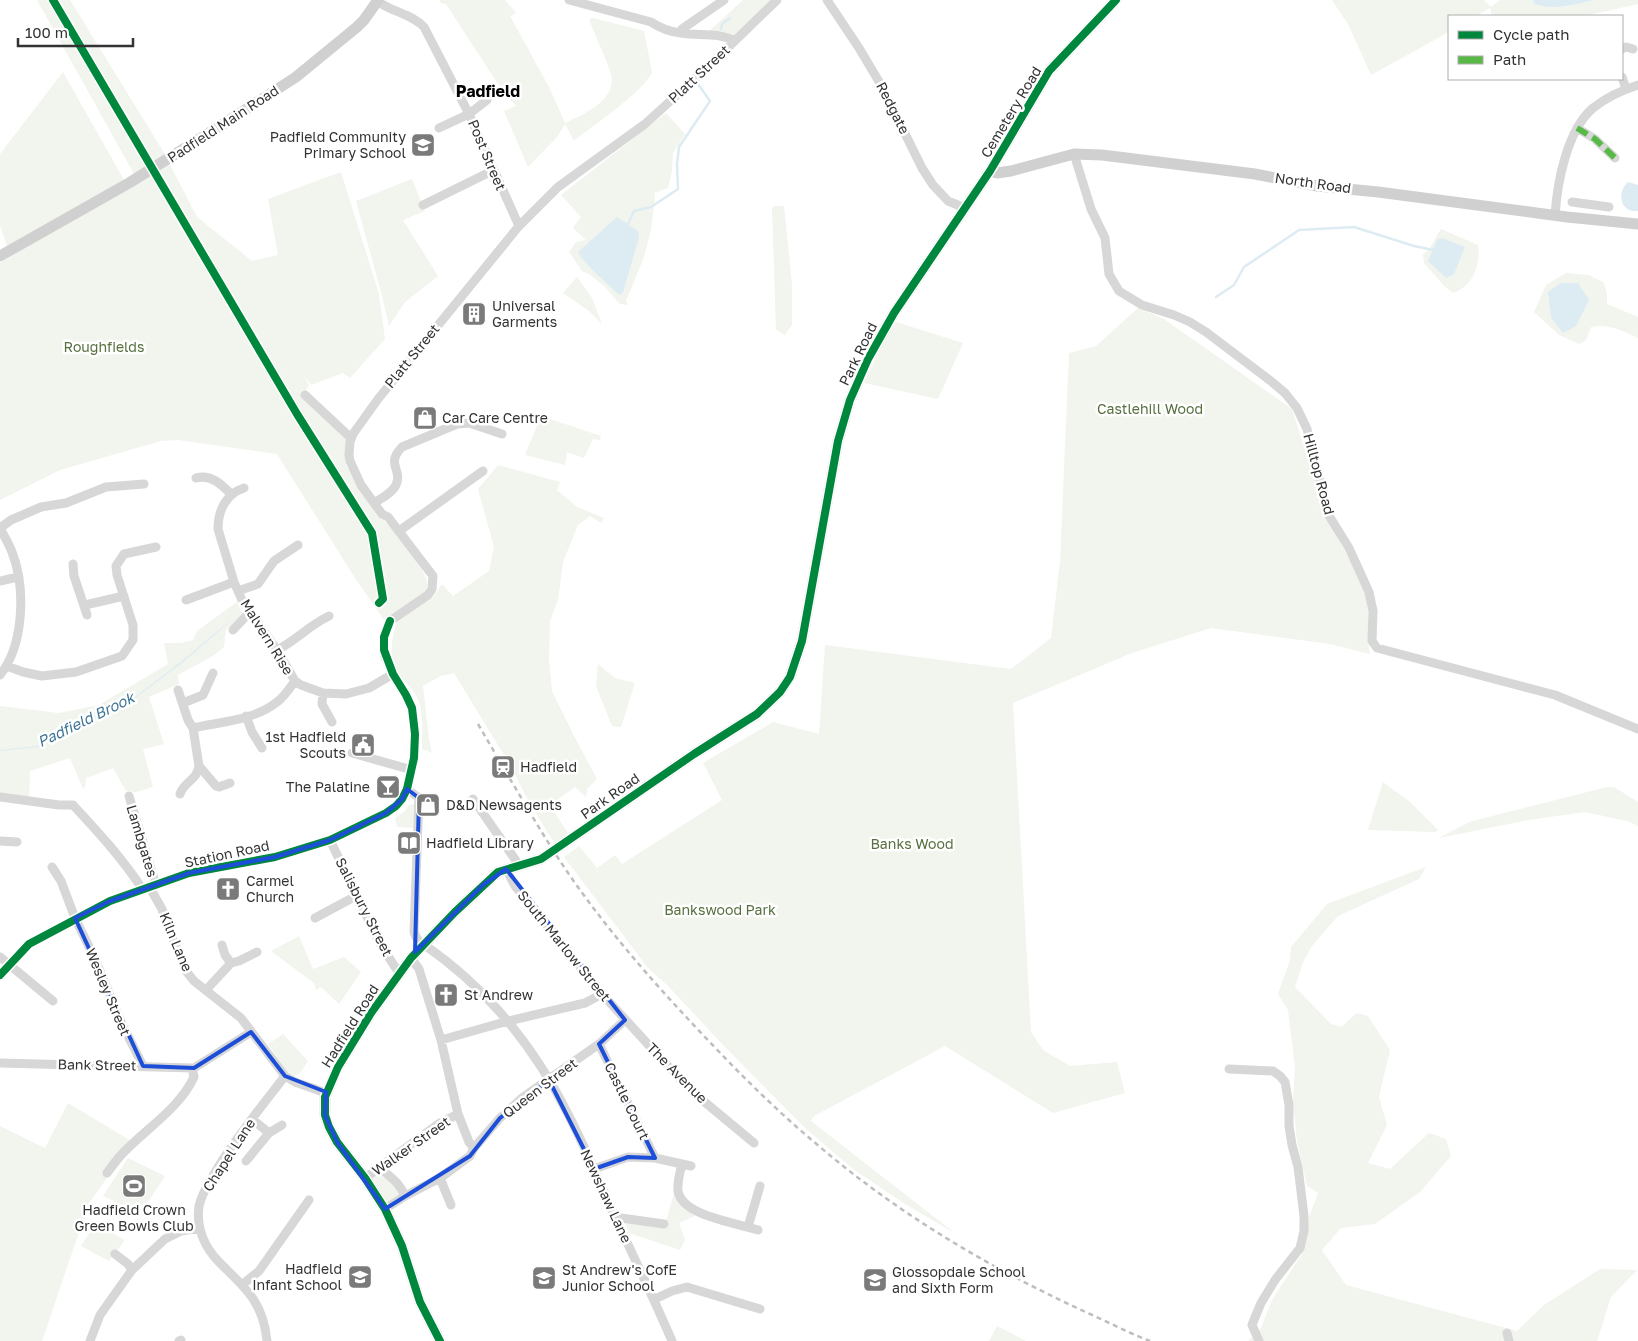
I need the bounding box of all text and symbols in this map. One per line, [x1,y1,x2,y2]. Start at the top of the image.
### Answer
scale bar [18,15,132,47]
legend [1448,15,1623,80]
text: 100 m [25,23,68,41]
text: Cycle path [1493,25,1569,43]
street label: Platt Street [665,41,733,106]
text: Path [1493,50,1526,68]
street label: Cemetery Road [977,63,1044,160]
street label: Redgate [873,79,914,137]
street label: Padfield Main Road [164,81,281,166]
district label: Padfield [456,81,520,101]
street label: Post Street [465,117,510,193]
place label: Padfield Community Primary School [270,128,406,161]
school or university icon: Padfield Community Primary School [410,132,436,158]
street label: North Road [1274,169,1352,196]
place label: Universal Garments [492,297,557,330]
building icon: Universal Garments [461,301,487,327]
street label: Park Road [835,319,880,388]
street label: Platt Street [381,320,443,391]
park label: Roughfields [64,338,144,355]
park label: Castlehill Wood [1097,400,1203,417]
shop icon: Car Care Centre [412,405,438,431]
place label: Car Care Centre [442,409,548,426]
street label: Hilltop Road [1300,431,1338,516]
street label: Malvern Rise [237,596,297,678]
water label: Padfield Brook [34,687,138,750]
place label: 1st Hadfield Scouts [266,728,346,761]
public building icon: 1st Hadfield Scouts [350,732,376,758]
station icon: Hadfield [490,754,516,780]
place label: Hadfield [520,758,577,775]
street label: Park Road [577,769,642,822]
bar icon: The Palatine [375,774,401,800]
place label: The Palatine [286,778,370,795]
shop icon: D&D Newsagents [415,792,441,818]
place label: D&D Newsagents [446,796,562,813]
street label: Lambgates [123,803,162,879]
library icon: Hadfield Library [396,830,422,856]
place label: Hadfield Library [426,834,534,851]
park label: Banks Wood [870,835,954,852]
street label: Station Road [183,836,271,871]
street label: Salisbury Street [332,855,397,959]
place label: Carmel Church [246,872,294,905]
church icon: Carmel Church [215,876,241,902]
street label: South Marlow Street [514,887,614,1005]
park label: Bankswood Park [664,901,776,918]
street label: Kiln Lane [156,910,197,974]
street label: Wesley Street [82,946,135,1038]
street label: Hadfield Road [317,981,382,1070]
church icon: St Andrew [433,982,459,1008]
place label: St Andrew [464,986,533,1003]
street label: The Avenue [644,1039,711,1106]
street label: Queen Street [499,1054,580,1121]
street label: Bank Street [57,1055,137,1074]
street label: Castle Court [601,1059,654,1142]
street label: Walker Street [368,1112,453,1179]
street label: Chapel Lane [199,1115,258,1194]
street label: Newshaw Lane [577,1146,636,1245]
sports icon: Hadfield Crown Green Bowls Club [121,1173,147,1199]
place label: Hadfield Crown Green Bowls Club [75,1201,194,1234]
place label: Hadfield Infant School [252,1260,342,1293]
place label: St Andrew's CofE Junior School [562,1261,677,1294]
place label: Glossopdale School and Sixth Form [892,1263,1025,1296]
school or university icon: Hadfield Infant School [347,1264,373,1290]
school or university icon: St Andrew's CofE Junior School [531,1265,557,1291]
school or university icon: Glossopdale School and Sixth Form [862,1267,888,1293]

